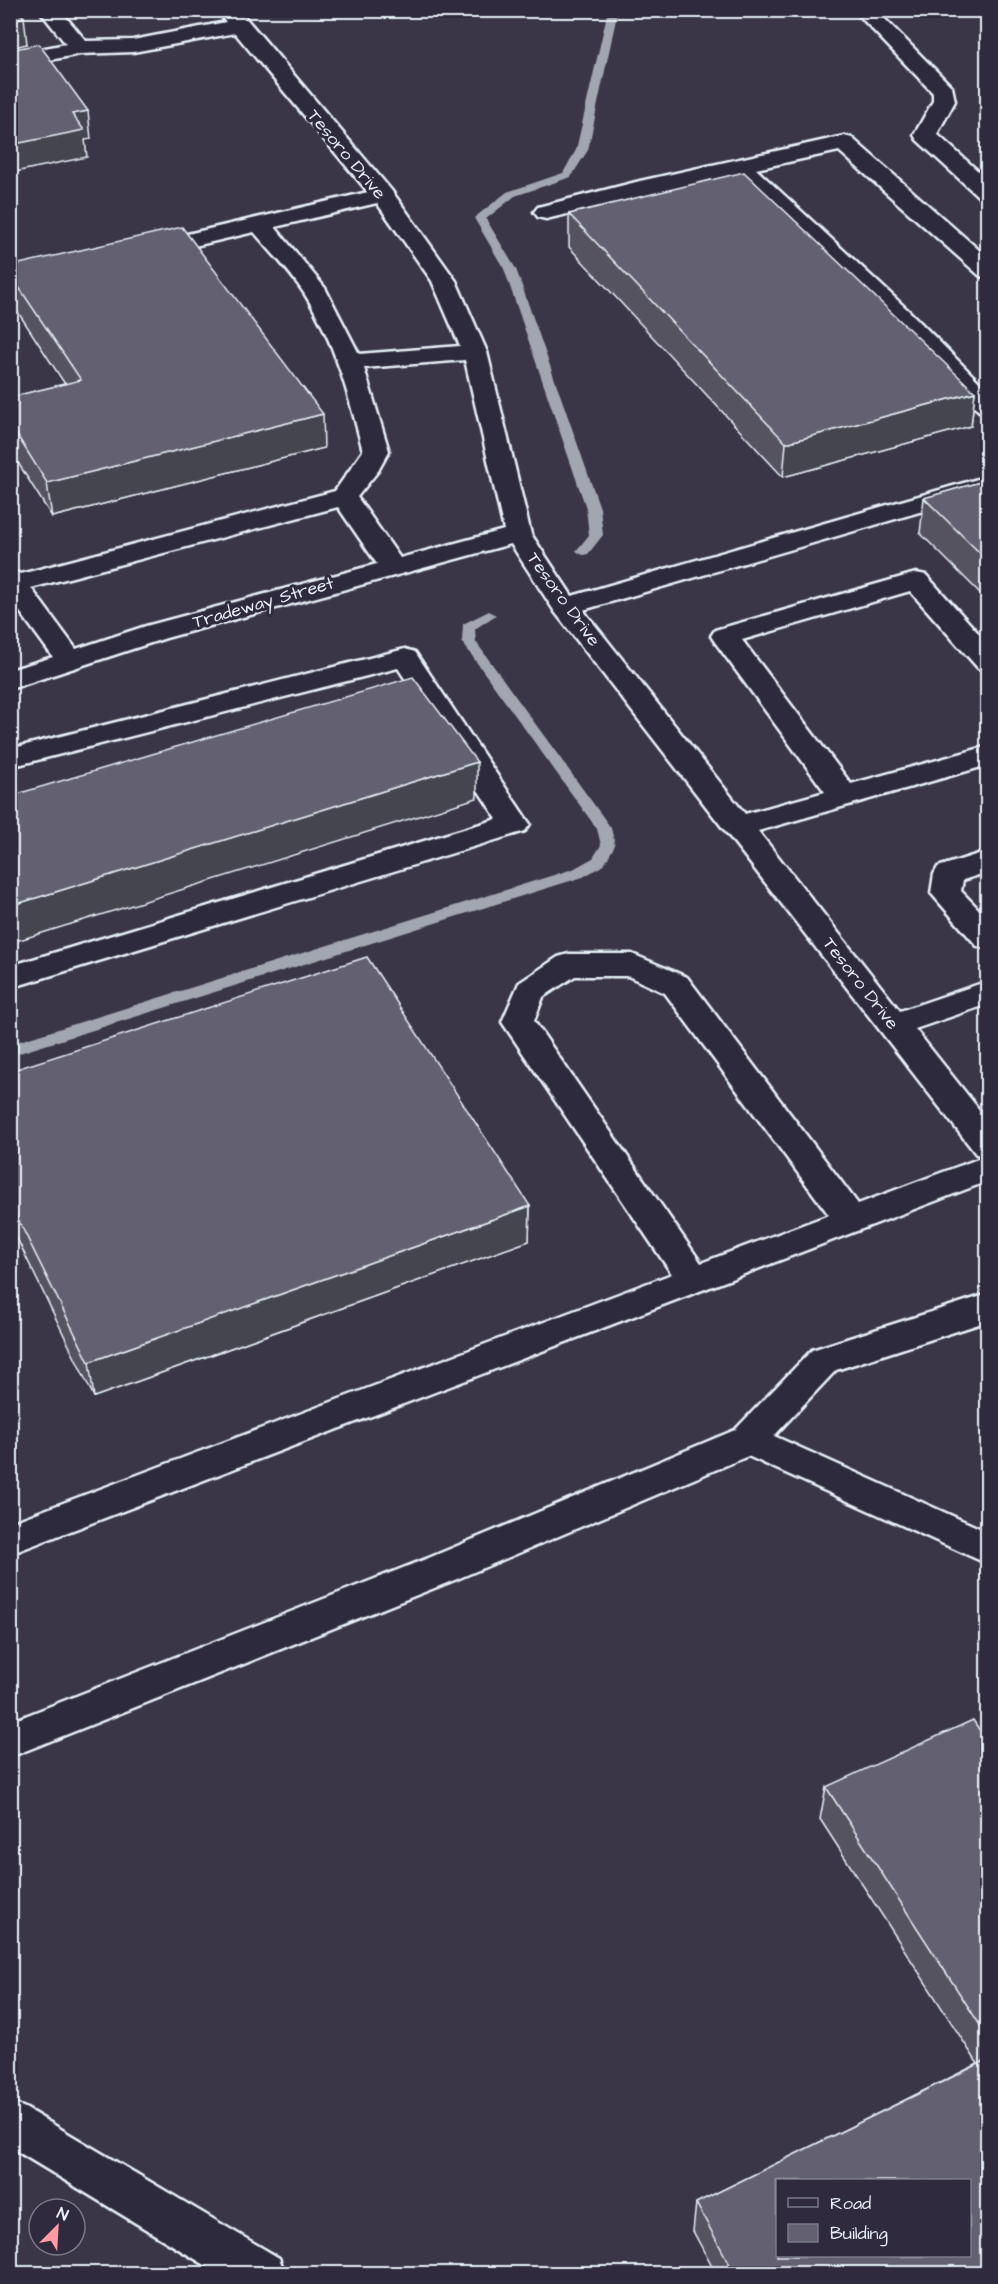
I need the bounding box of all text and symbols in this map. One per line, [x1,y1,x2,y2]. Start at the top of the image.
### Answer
street label: Tesoro Drive [301,104,392,205]
street label: Tesoro Drive [521,547,606,652]
street label: Tradeway Street [190,570,338,636]
street label: Tesoro Drive [817,932,905,1035]
legend [776,2179,971,2257]
text: Road [830,2191,871,2216]
north arrow [27,2197,87,2257]
text: N [54,2202,72,2226]
text: Building [830,2221,888,2247]

